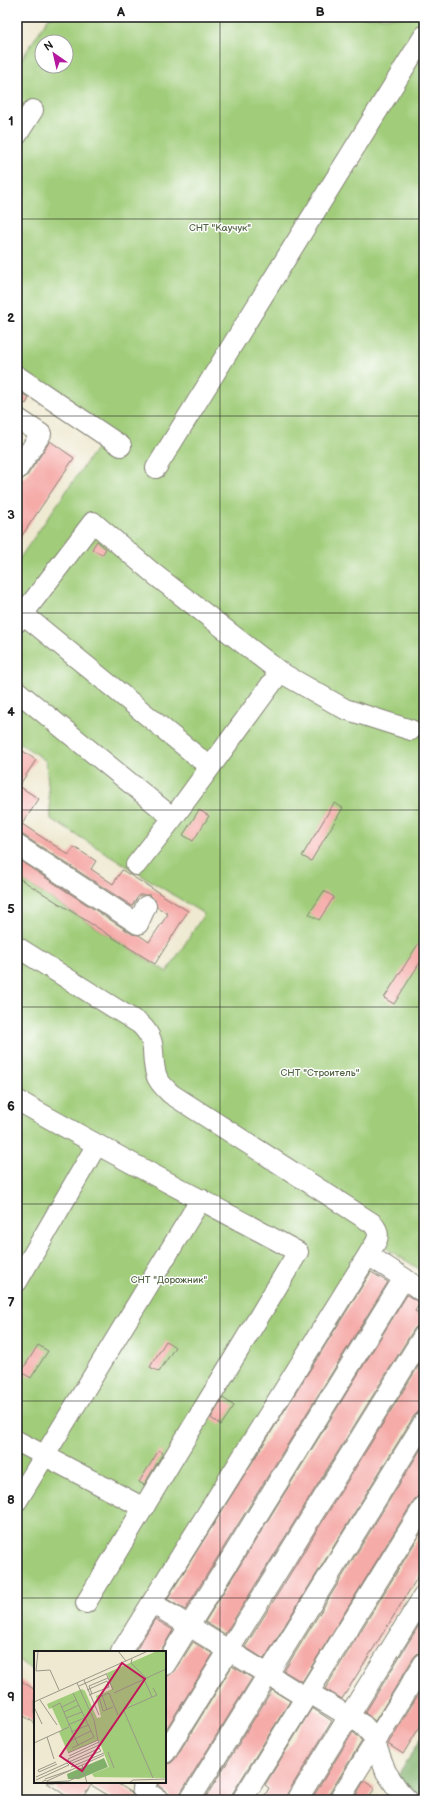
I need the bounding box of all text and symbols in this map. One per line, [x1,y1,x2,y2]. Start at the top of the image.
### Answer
text: A [116,4,125,20]
text: B [315,4,325,20]
north arrow [34,34,74,74]
text: N [42,38,56,54]
text: 1 [8,113,14,129]
park label: СНТ "Каучук" [189,222,251,234]
text: 2 [7,310,15,326]
text: 3 [7,507,15,523]
text: 4 [7,704,15,720]
text: 5 [7,901,15,917]
park label: СНТ "Строитель" [281,1067,360,1079]
text: 6 [7,1098,15,1114]
park label: СНТ "Дорожник" [131,1274,208,1286]
text: 7 [7,1295,15,1311]
text: 8 [7,1492,15,1508]
inset map [34,1651,166,1783]
text: 9 [7,1689,15,1705]

